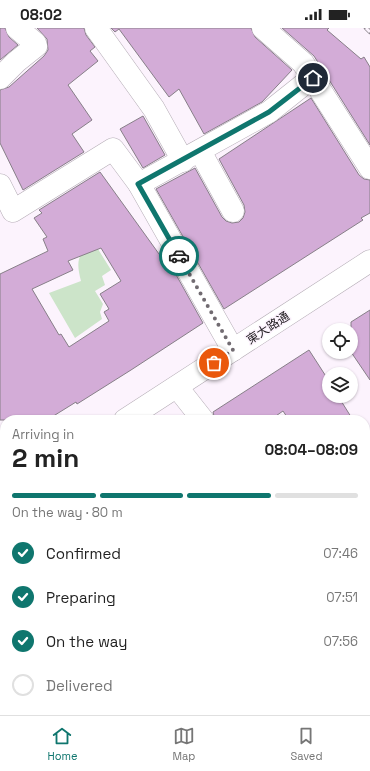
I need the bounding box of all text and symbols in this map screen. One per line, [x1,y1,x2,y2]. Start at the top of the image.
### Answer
text: 08:02 [20,5,62,24]
pin [296,61,330,95]
icon: home [302,67,324,89]
courier [159,236,199,276]
icon: car [168,245,190,267]
street label: 東大路通 [244,308,292,348]
map controls [322,323,358,403]
button: locate [322,323,358,359]
pin [197,346,231,380]
icon: bag [203,352,225,374]
button: layers [322,367,358,403]
text: Arriving in [12,426,74,443]
text: 08:04–08:09 [265,440,358,459]
text: 2 min [12,441,79,475]
text: On the way · 80 m [12,504,123,521]
icon: check [12,542,34,564]
text: Confirmed [46,544,121,563]
text: 07:46 [323,545,358,562]
icon: check [12,586,34,608]
text: Preparing [46,588,116,607]
text: 07:51 [326,589,358,606]
icon: check [12,630,34,652]
text: On the way [46,632,127,651]
text: 07:56 [324,633,358,650]
text: Delivered [46,676,113,695]
tab: Home [47,725,77,763]
tab: Map [172,725,195,763]
tab: Saved [290,725,322,763]

